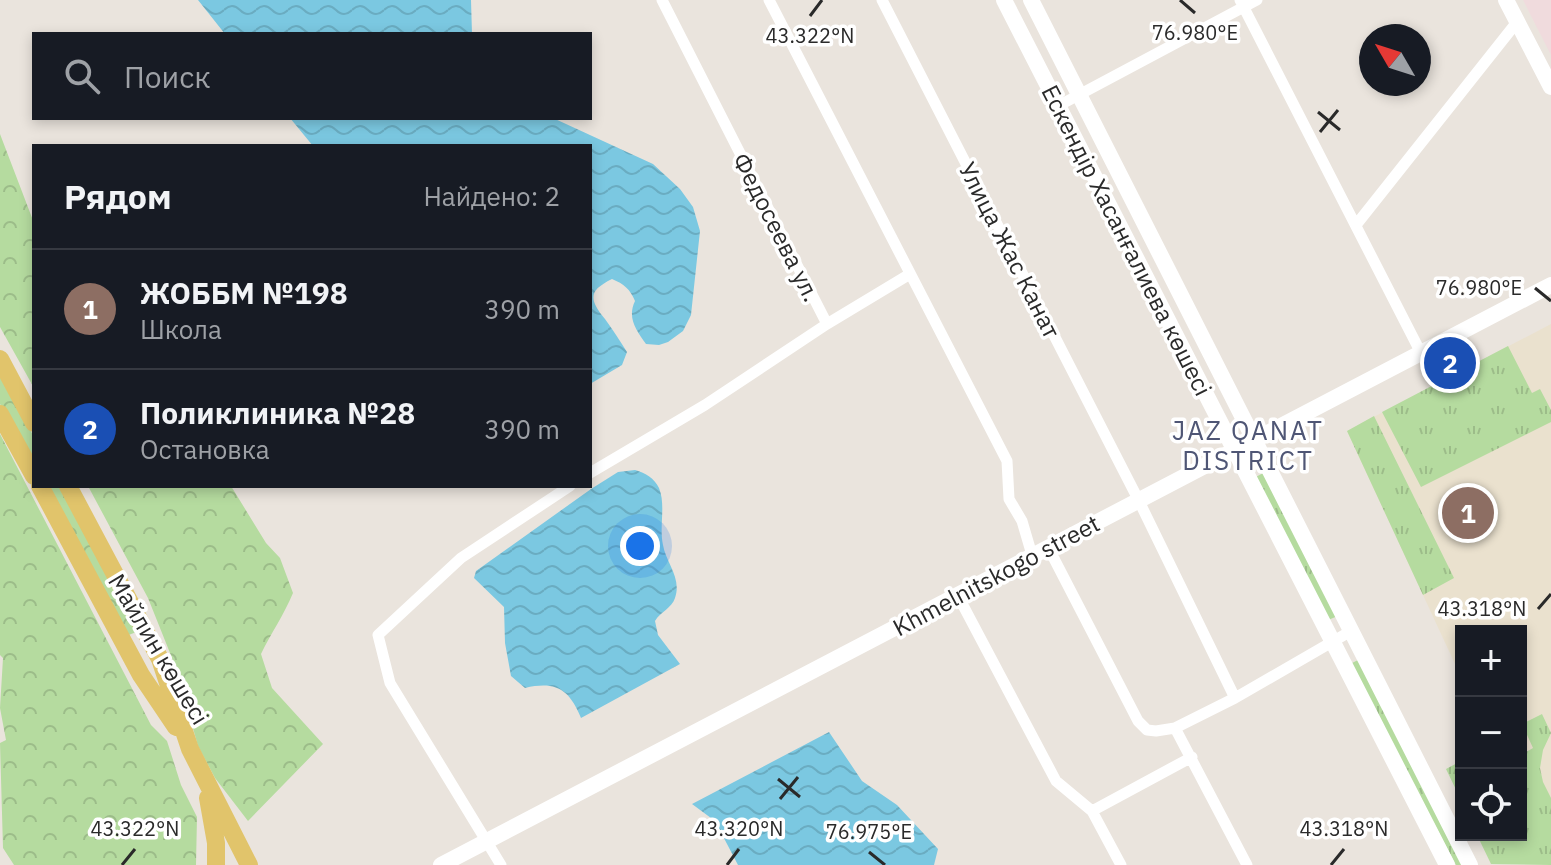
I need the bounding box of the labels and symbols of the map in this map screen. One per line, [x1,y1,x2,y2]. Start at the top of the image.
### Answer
text: 76.980°E [1152,19,1238,46]
text: 43.322°N [766,22,854,49]
north arrow [1359,24,1431,96]
street label: Ескендір Хасанғалиева көшесі [1034,79,1220,401]
street label: Федосеева ул. [726,147,828,307]
street label: Улица Жас Канат [952,156,1068,344]
text: 76.980°E [1436,274,1522,301]
pin: 2 [1424,333,1476,393]
district label: JAZ QANAT DISTRICT [1172,413,1324,477]
pin: 1 [1442,483,1494,543]
street label: Khmelnitskogo street [887,507,1105,643]
your location [620,526,660,566]
street label: Майлин көшесі [101,568,217,730]
text: 43.318°N [1438,595,1526,622]
text: 43.322°N [91,815,179,842]
text: 43.320°N [695,815,783,842]
text: 43.318°N [1300,815,1388,842]
text: 76.975°E [826,818,912,845]

